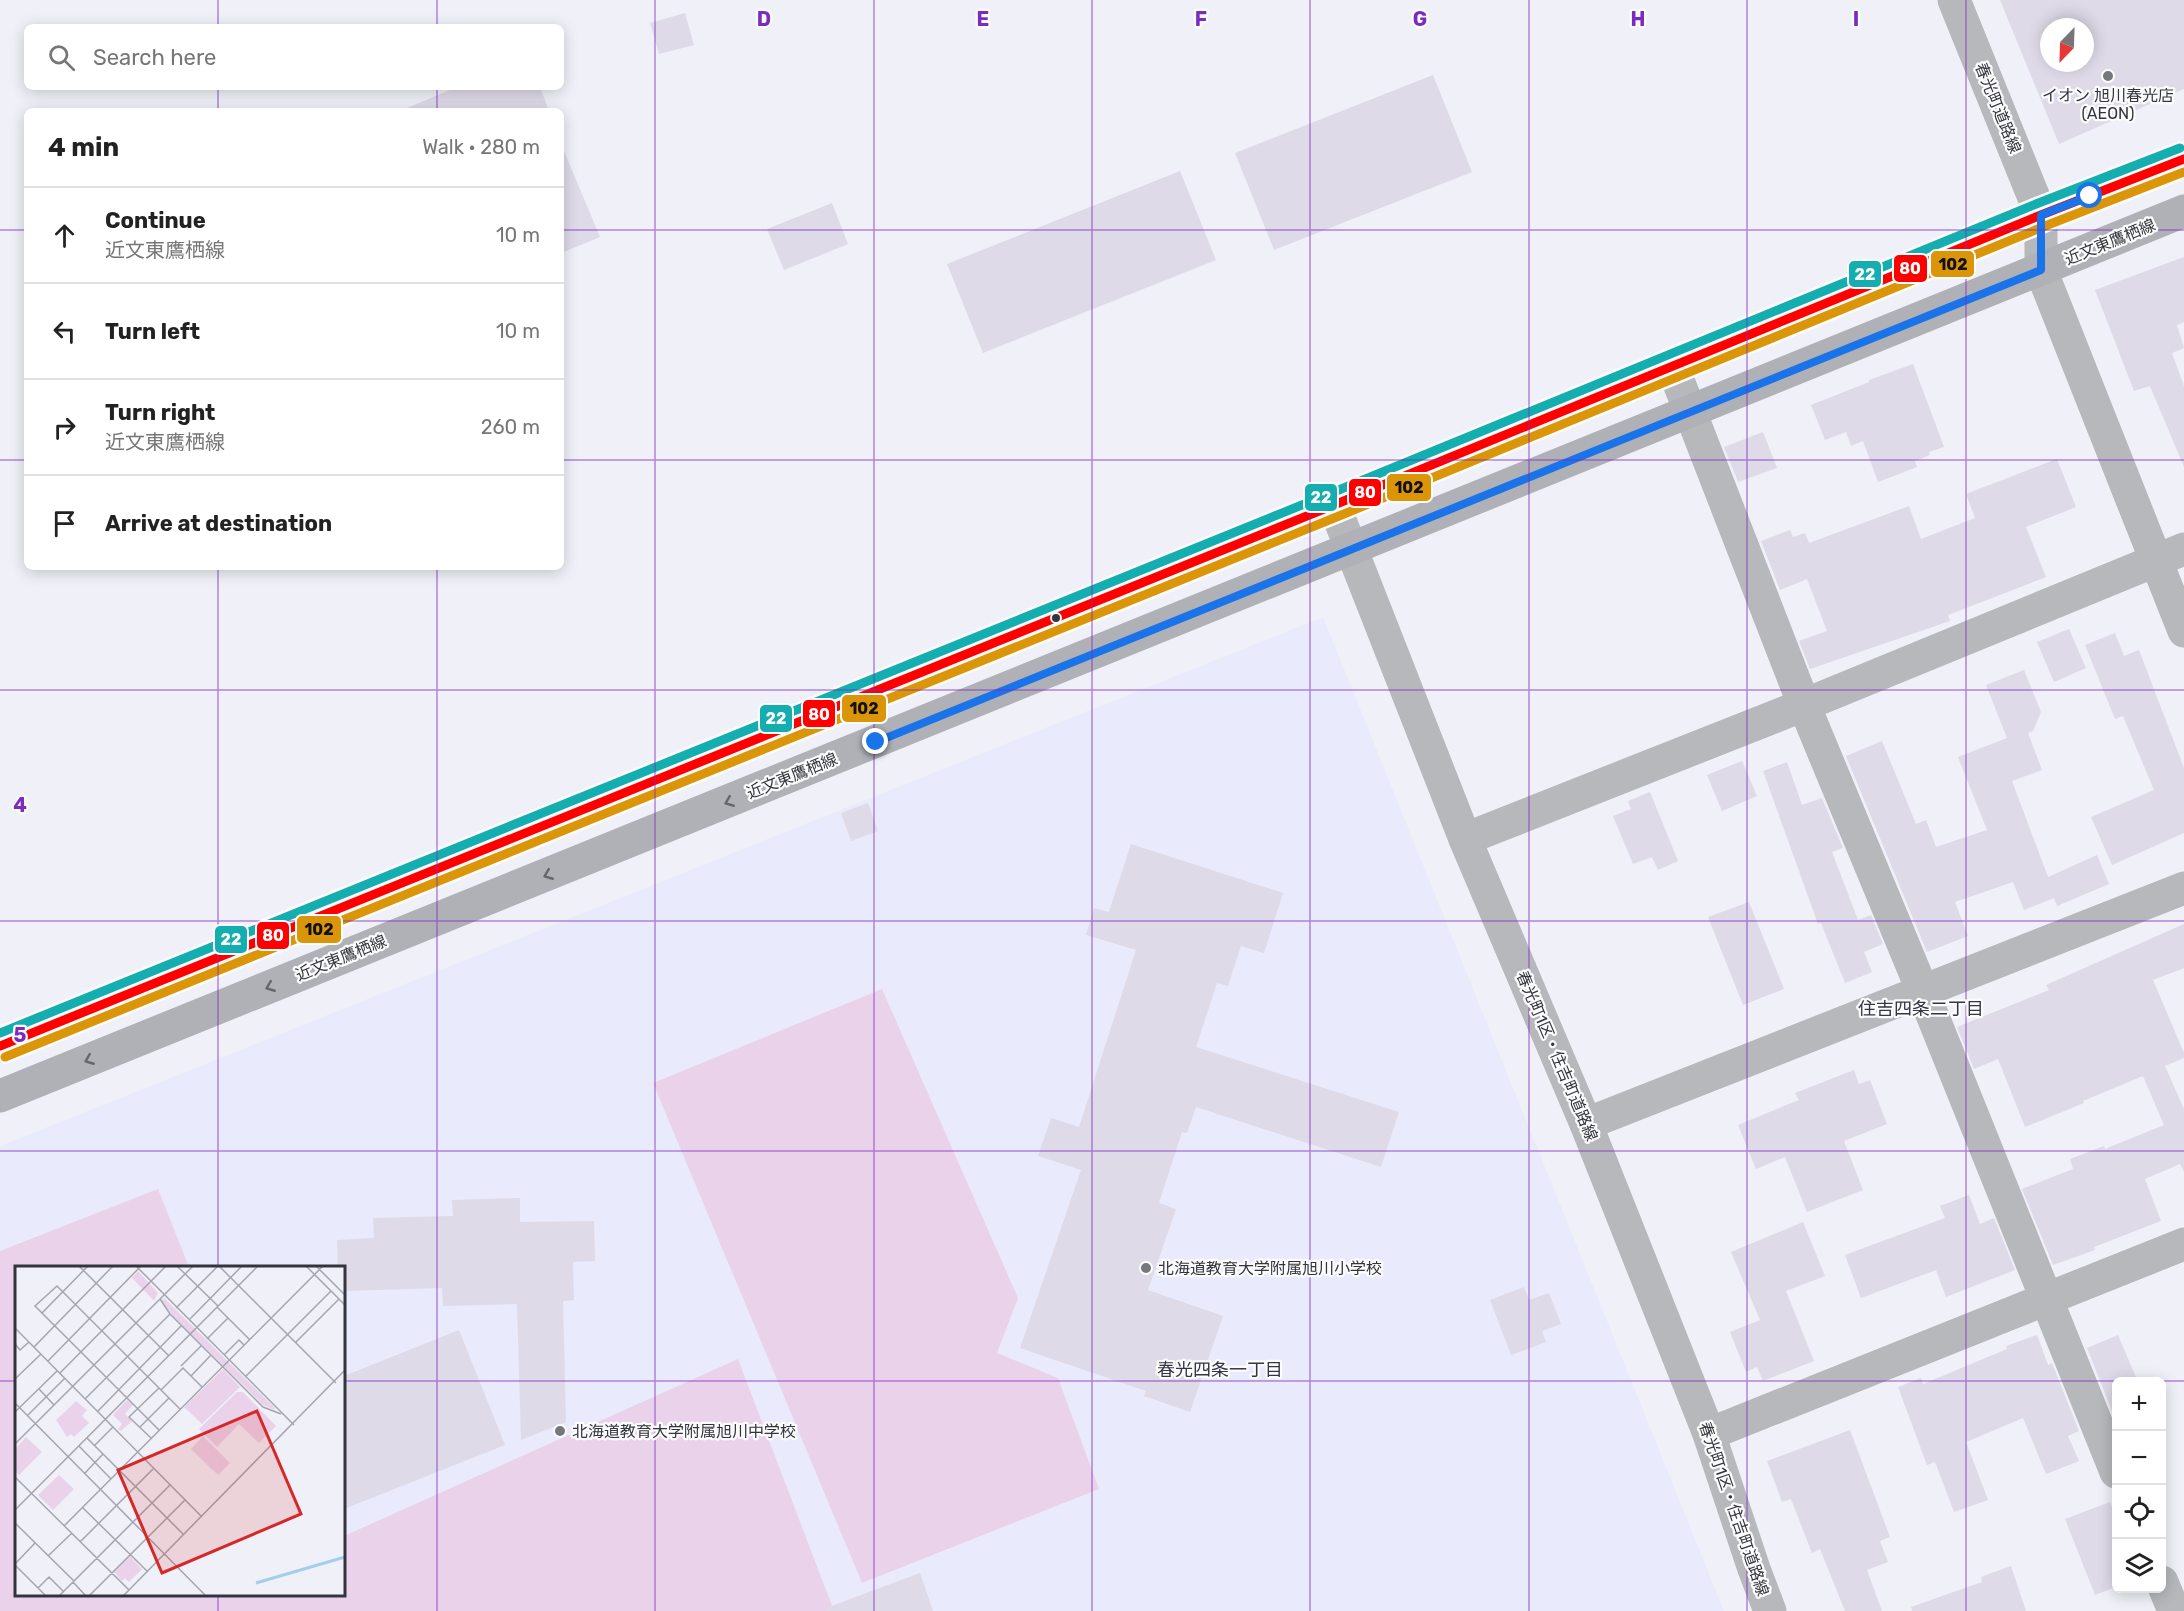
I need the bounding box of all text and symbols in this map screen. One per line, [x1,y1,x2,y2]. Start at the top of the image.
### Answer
text: D [757,7,771,31]
text: E [977,7,989,31]
text: F [1195,7,1207,31]
text: G [1413,7,1427,31]
text: H [1631,7,1645,31]
text: I [1853,7,1859,31]
north arrow [2040,18,2094,72]
search box [24,24,564,90]
icon: search [45,41,78,74]
text: Search here [93,44,216,71]
street label: 春光町道路線 [1971,60,2025,156]
marker: イオン 旭川春光店 (AEON) [2101,69,2115,83]
place label: イオン 旭川春光店 (AEON) [2042,86,2174,123]
text: 4 min [48,132,119,163]
text: Walk · 280 m [422,135,540,159]
route start [2076,182,2102,208]
text: Continue [105,207,206,234]
street label: 近文東鷹栖線 [2062,215,2158,269]
icon: ahead [48,219,81,252]
text: 10 m [496,223,540,247]
text: 近文東鷹栖線 [105,238,225,262]
line badge: 102 [1930,250,1975,278]
line badge: 80 [1893,254,1928,283]
text: 102 [1938,255,1968,274]
text: 80 [1899,259,1921,278]
line badge: 22 [1848,260,1882,288]
text: 22 [1855,265,1875,284]
icon: left [48,315,81,348]
text: Turn left [105,318,200,345]
text: 10 m [496,319,540,343]
text: Turn right [105,399,215,426]
icon: right [48,411,81,444]
text: 260 m [481,415,540,439]
text: 近文東鷹栖線 [105,430,225,454]
line badge: 102 [1386,473,1432,502]
line badge: 80 [1348,478,1382,507]
text: 102 [1394,478,1424,497]
line badge: 22 [1304,483,1338,512]
text: 80 [1354,483,1376,502]
text: 22 [1311,488,1331,507]
icon: arrive [48,507,81,540]
text: Arrive at destination [105,510,332,537]
unlabelled marker [1050,612,1062,624]
line badge: 102 [841,694,887,723]
line badge: 80 [802,699,836,728]
text: 102 [849,699,879,718]
line badge: 22 [759,704,793,733]
text: 80 [808,705,830,724]
text: 22 [766,709,786,728]
route end [862,728,888,754]
street label: 近文東鷹栖線 [744,749,840,803]
text: 4 [13,793,27,817]
one-way arrow [724,794,734,807]
one-way arrow [543,868,554,880]
line badge: 102 [296,915,342,944]
text: 102 [304,920,334,939]
line badge: 80 [256,921,290,950]
line badge: 22 [214,925,248,954]
text: 80 [262,926,284,945]
text: 22 [221,930,241,949]
street label: 近文東鷹栖線 [293,931,389,985]
street label: 春光町1区・住吉町道路線 [1513,968,1601,1144]
one-way arrow [265,980,276,992]
district label: 住吉四条二丁目 [1858,998,1984,1020]
text: 5 [14,1023,27,1047]
one-way arrow [84,1053,95,1066]
place label: 北海道教育大学附属旭川小学校 [1158,1259,1382,1278]
marker: 北海道教育大学附属旭川小学校 [1139,1261,1153,1275]
inset map [15,1266,345,1596]
district label: 春光四条一丁目 [1157,1359,1283,1381]
map controls [2112,1377,2166,1593]
button: + [2112,1377,2166,1431]
street label: 春光町1区・住吉町道路線 [1695,1419,1773,1599]
place label: 北海道教育大学附属旭川中学校 [572,1422,796,1441]
marker: 北海道教育大学附属旭川中学校 [553,1424,567,1438]
button: − [2112,1431,2166,1485]
button: locate [2112,1485,2166,1539]
button: layers [2112,1539,2166,1593]

